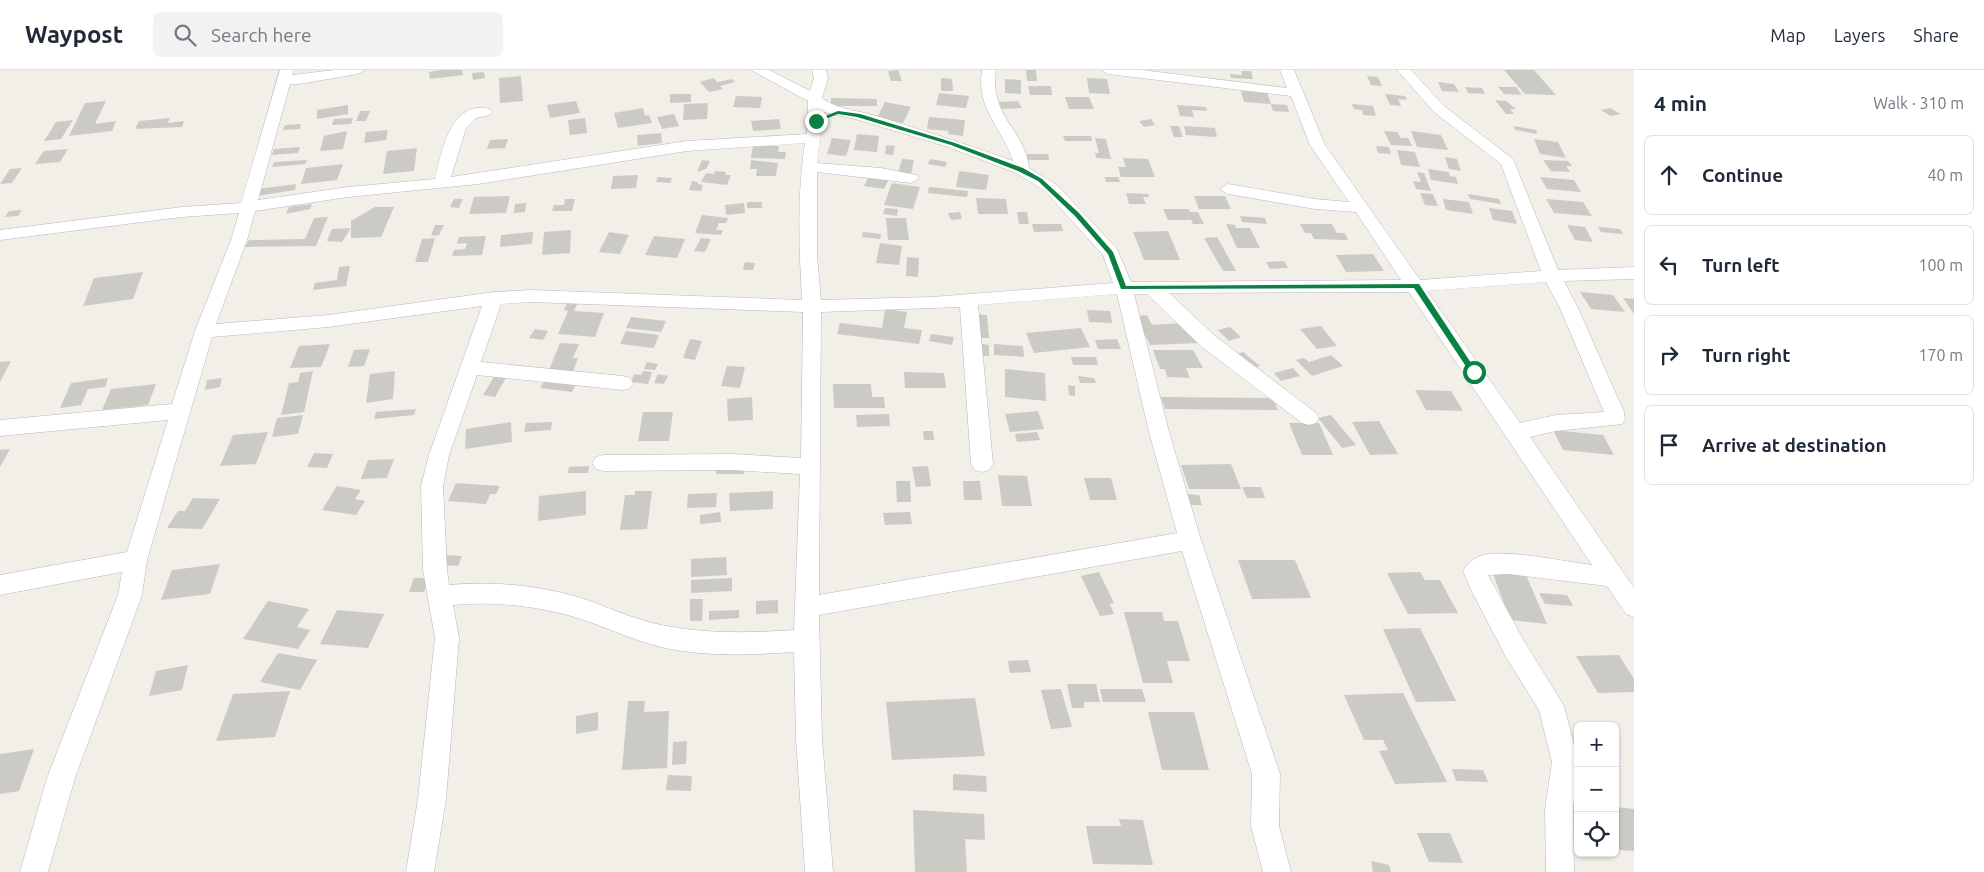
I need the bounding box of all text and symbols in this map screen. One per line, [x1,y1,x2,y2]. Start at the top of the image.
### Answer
search box [153,12,503,57]
text: Waypost [25,21,123,48]
icon: search [171,21,199,49]
text: Search here [211,24,311,46]
text: Map [1770,25,1806,45]
text: Layers [1834,25,1885,45]
text: Share [1913,25,1959,45]
text: 4 min [1654,91,1707,115]
text: Walk · 310 m [1873,94,1964,112]
route end [805,110,828,133]
icon: ahead [1655,161,1683,189]
text: Continue [1702,164,1783,186]
text: 40 m [1927,166,1963,184]
icon: left [1655,251,1683,279]
text: Turn left [1702,254,1780,276]
text: 100 m [1918,256,1963,274]
icon: right [1655,341,1683,369]
text: Turn right [1702,344,1790,366]
text: 170 m [1918,346,1963,364]
route start [1463,361,1486,384]
icon: arrive [1655,431,1683,459]
text: Arrive at destination [1702,434,1887,456]
map controls [1574,722,1619,857]
button: + [1574,722,1619,767]
button: − [1574,767,1619,812]
button: locate [1574,812,1619,857]

